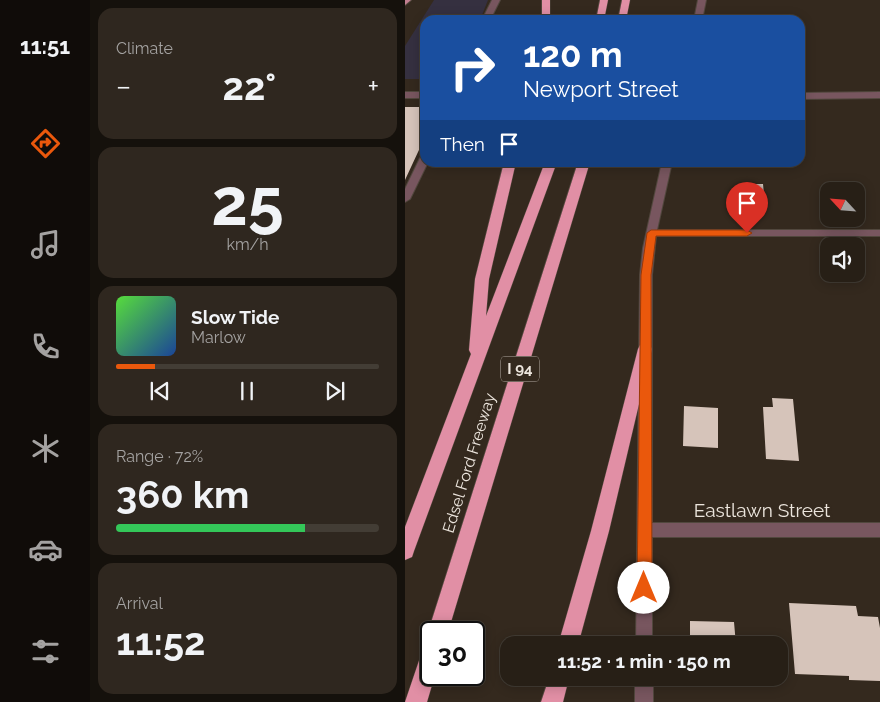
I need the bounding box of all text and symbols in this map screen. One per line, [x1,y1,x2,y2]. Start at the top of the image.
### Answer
text: 11:51 [20,33,70,59]
text: 120 m [523,34,623,75]
icon: right [440,35,505,100]
text: Climate [116,39,173,58]
text: 22° [223,64,276,109]
text: − [116,70,131,103]
text: + [367,70,379,103]
text: Newport Street [523,76,679,102]
icon: directions [28,126,63,161]
icon: arrive [495,130,523,158]
text: Then [440,133,485,155]
text: 25 [211,164,284,240]
pin [726,182,768,233]
north arrow [820,182,865,228]
map controls [820,182,865,282]
icon: arrive [733,189,761,217]
icon: music [28,227,63,262]
text: km/h [226,235,269,254]
button: sound [820,237,865,282]
text: Slow Tide [191,306,280,328]
text: Marlow [191,328,246,347]
icon: phone [28,329,63,364]
road number: I 94 [501,356,539,382]
icon: previous [146,377,174,405]
icon: pause [233,377,261,405]
icon: next [321,377,349,405]
street label: Edsel Ford Freeway [439,391,499,535]
icon: climate [28,431,63,466]
text: Range · 72% [116,447,203,466]
text: 360 km [116,472,249,517]
street label: Eastlawn Street [694,499,831,521]
icon: car [28,532,63,567]
position arrow [617,561,669,613]
text: Arrival [116,594,163,613]
text: 11:52 [116,619,205,664]
speed limit sign: 30 [420,621,485,686]
icon: filters [28,634,63,669]
text: 11:52 · 1 min · 150 m [557,650,731,672]

